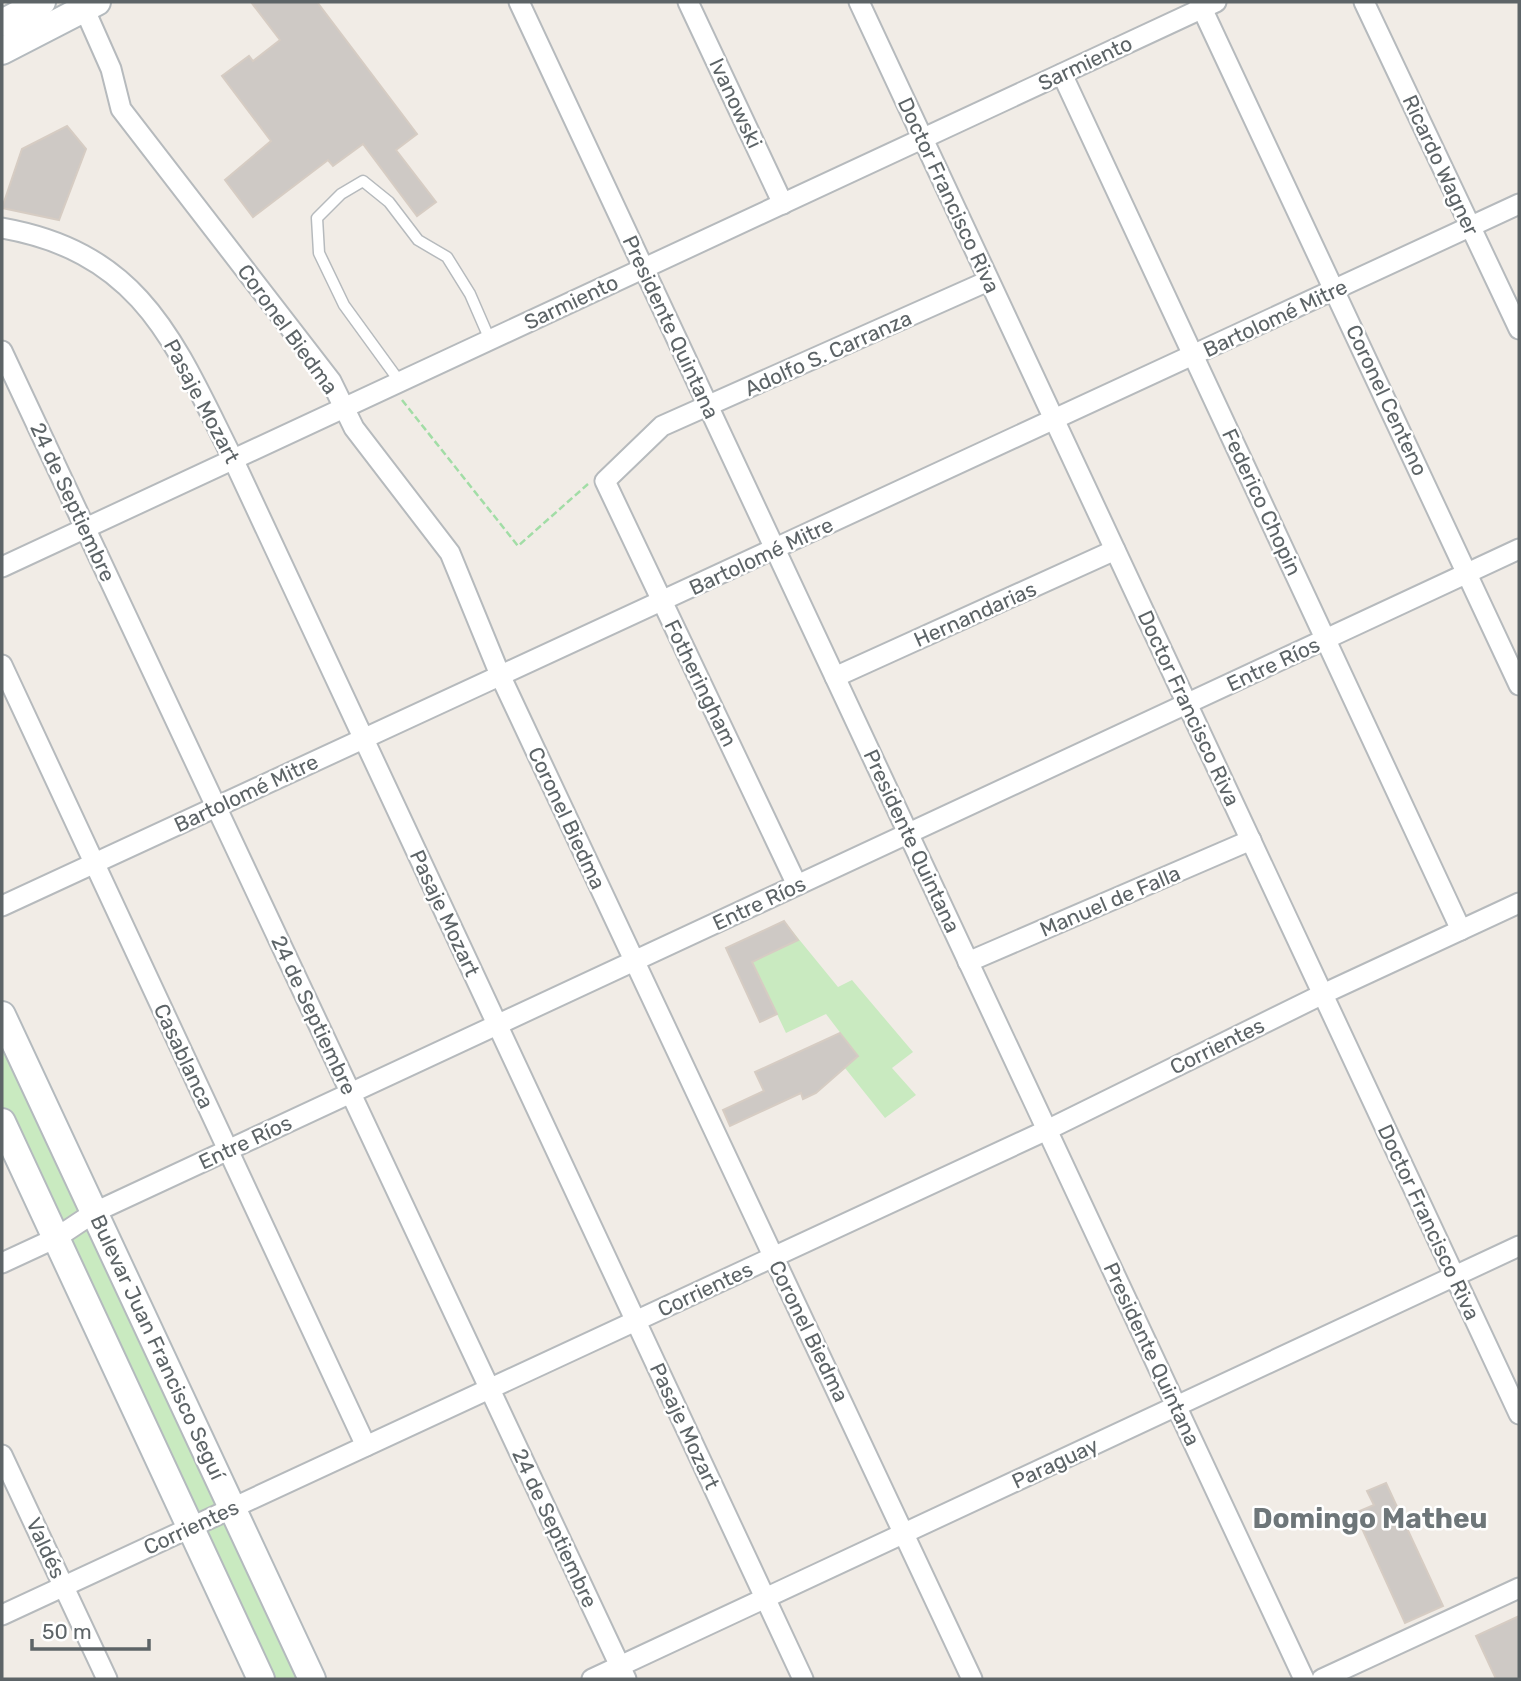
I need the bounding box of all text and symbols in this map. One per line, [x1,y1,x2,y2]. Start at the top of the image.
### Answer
street label: Sarmiento [1034,30,1136,96]
street label: Ivanowski [704,54,768,152]
street label: Ricardo Wagner [1398,91,1484,239]
street label: Doctor Francisco Riva [893,93,1005,297]
street label: Presidente Quintana [618,231,724,423]
street label: Coronel Biedma [233,259,343,399]
street label: Sarmiento [520,269,622,335]
street label: Bartolomé Mitre [1199,274,1351,362]
street label: Adolfo S. Carranza [741,305,915,401]
street label: Coronel Centeno [1341,321,1433,479]
street label: Pasaje Mozart [159,335,245,467]
street label: 24 de Septiembre [25,418,121,586]
street label: Federico Chopin [1217,425,1307,579]
street label: Bartolomé Mitre [685,512,837,600]
street label: Hernandarias [910,576,1040,652]
street label: Doctor Francisco Riva [1133,606,1245,810]
street label: Fotheringham [659,615,743,751]
street label: Entre Ríos [1222,632,1324,696]
street label: Coronel Biedma [523,743,611,893]
street label: Presidente Quintana [859,745,965,937]
street label: Bartolomé Mitre [170,749,322,837]
street label: Pasaje Mozart [405,846,485,980]
street label: Manuel de Falla [1036,860,1184,942]
street label: Entre Ríos [708,871,810,935]
street label: 24 de Septiembre [266,931,362,1099]
street label: Casablanca [149,1000,219,1112]
street label: Corrientes [1166,1012,1268,1080]
street label: Entre Ríos [194,1110,296,1174]
street label: Doctor Francisco Riva [1373,1120,1485,1324]
street label: Bulevar Juan Francisco Seguí [86,1211,231,1484]
street label: Corrientes [653,1256,757,1322]
street label: Coronel Biedma [764,1256,854,1406]
street label: Presidente Quintana [1099,1258,1205,1450]
street label: Pasaje Mozart [645,1359,725,1493]
street label: Paraguay [1008,1432,1103,1494]
street label: 24 de Septiembre [507,1444,603,1612]
street label: Corrientes [139,1494,243,1560]
district label: Domingo Matheu [1252,1502,1488,1535]
street label: Valdés [21,1514,71,1582]
scale bar [32,1608,149,1652]
text: 50 m [42,1619,92,1644]

